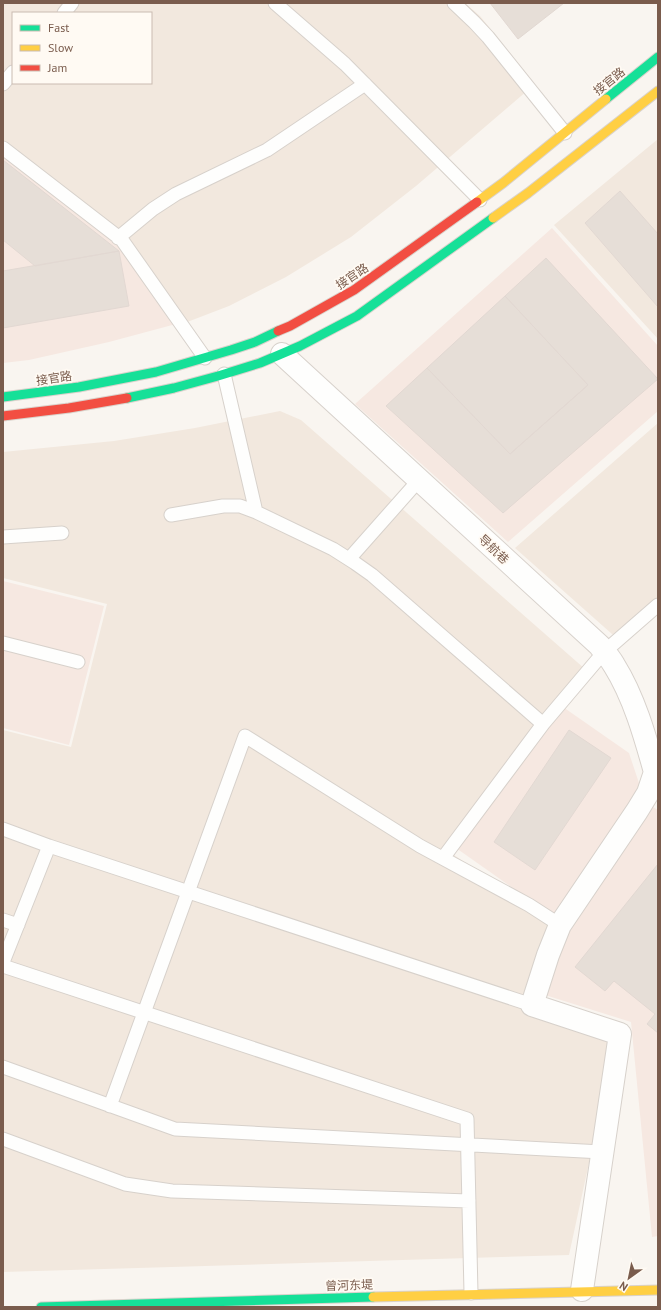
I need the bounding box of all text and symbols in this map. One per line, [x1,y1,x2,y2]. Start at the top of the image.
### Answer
legend [12,12,152,84]
text: Fast [48,20,69,35]
text: Slow [48,40,73,55]
text: Jam [47,60,67,75]
street label: 接官路 [590,64,628,98]
street label: 接官路 [333,260,371,292]
street label: 接官路 [35,368,73,388]
street label: 导航巷 [476,531,512,567]
north arrow [609,1258,649,1298]
street label: 曾河东堤 [325,1277,373,1293]
text: N [617,1279,630,1294]

